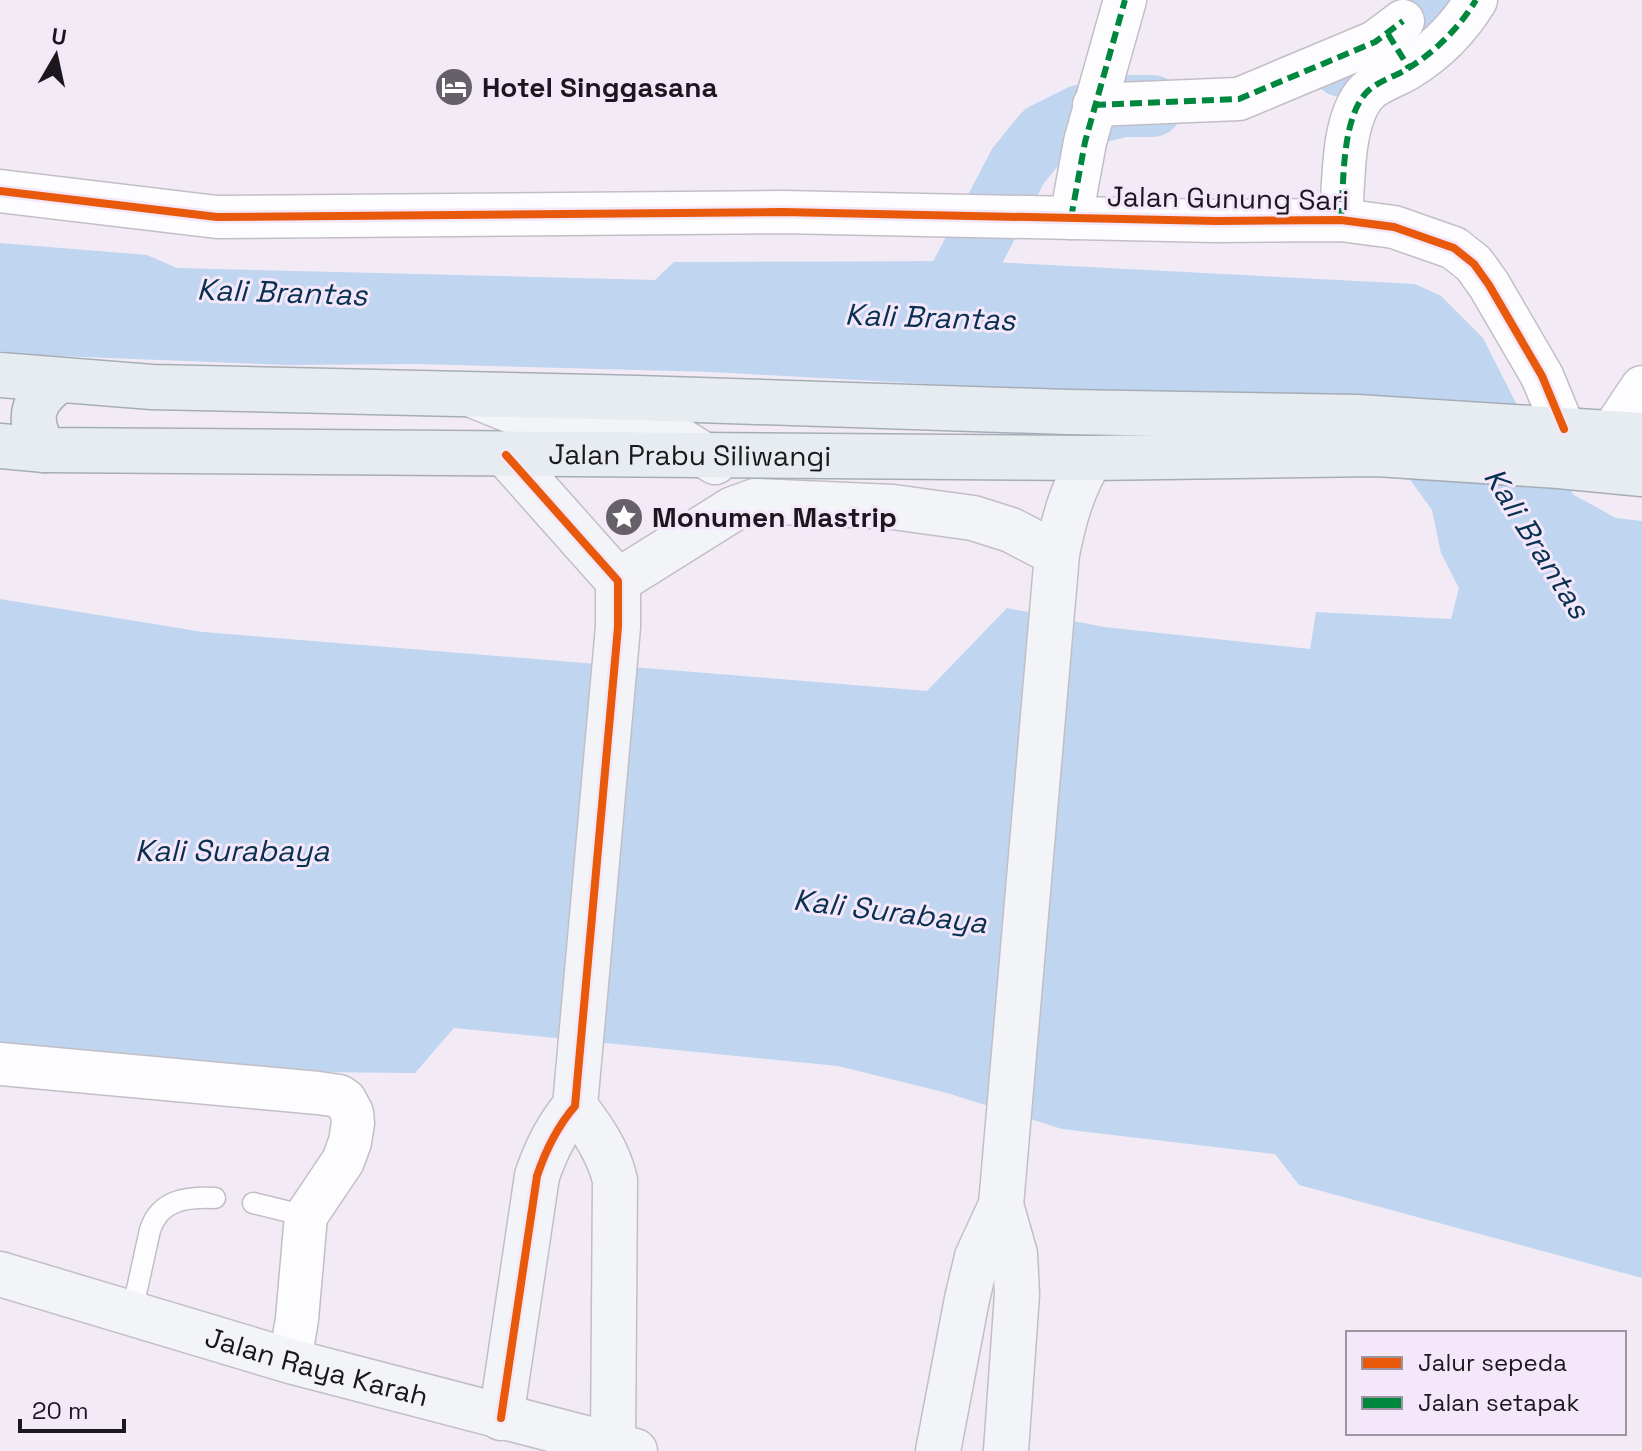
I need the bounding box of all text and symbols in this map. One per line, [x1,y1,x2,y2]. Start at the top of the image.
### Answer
north arrow [16,16,96,96]
text: U [50,21,69,51]
hotel icon: Hotel Singgasana [433,66,475,108]
place label: Hotel Singgasana [482,69,718,105]
street label: Jalan Gunung Sari [1107,178,1349,218]
water label: Kali Brantas [196,270,369,315]
water label: Kali Brantas [844,295,1017,340]
street label: Jalan Prabu Siliwangi [548,436,831,474]
water label: Kali Brantas [1475,460,1599,627]
place icon: Monumen Mastrip [603,496,645,538]
place label: Monumen Mastrip [652,499,897,535]
water label: Kali Surabaya [135,831,330,870]
water label: Kali Surabaya [791,880,990,942]
street label: Jalan Raya Karah [201,1319,432,1414]
legend [1346,1331,1626,1435]
text: Jalur sepeda [1418,1347,1567,1378]
scale bar [20,1383,124,1433]
text: Jalan setapak [1418,1387,1579,1418]
text: 20 m [32,1395,89,1426]

